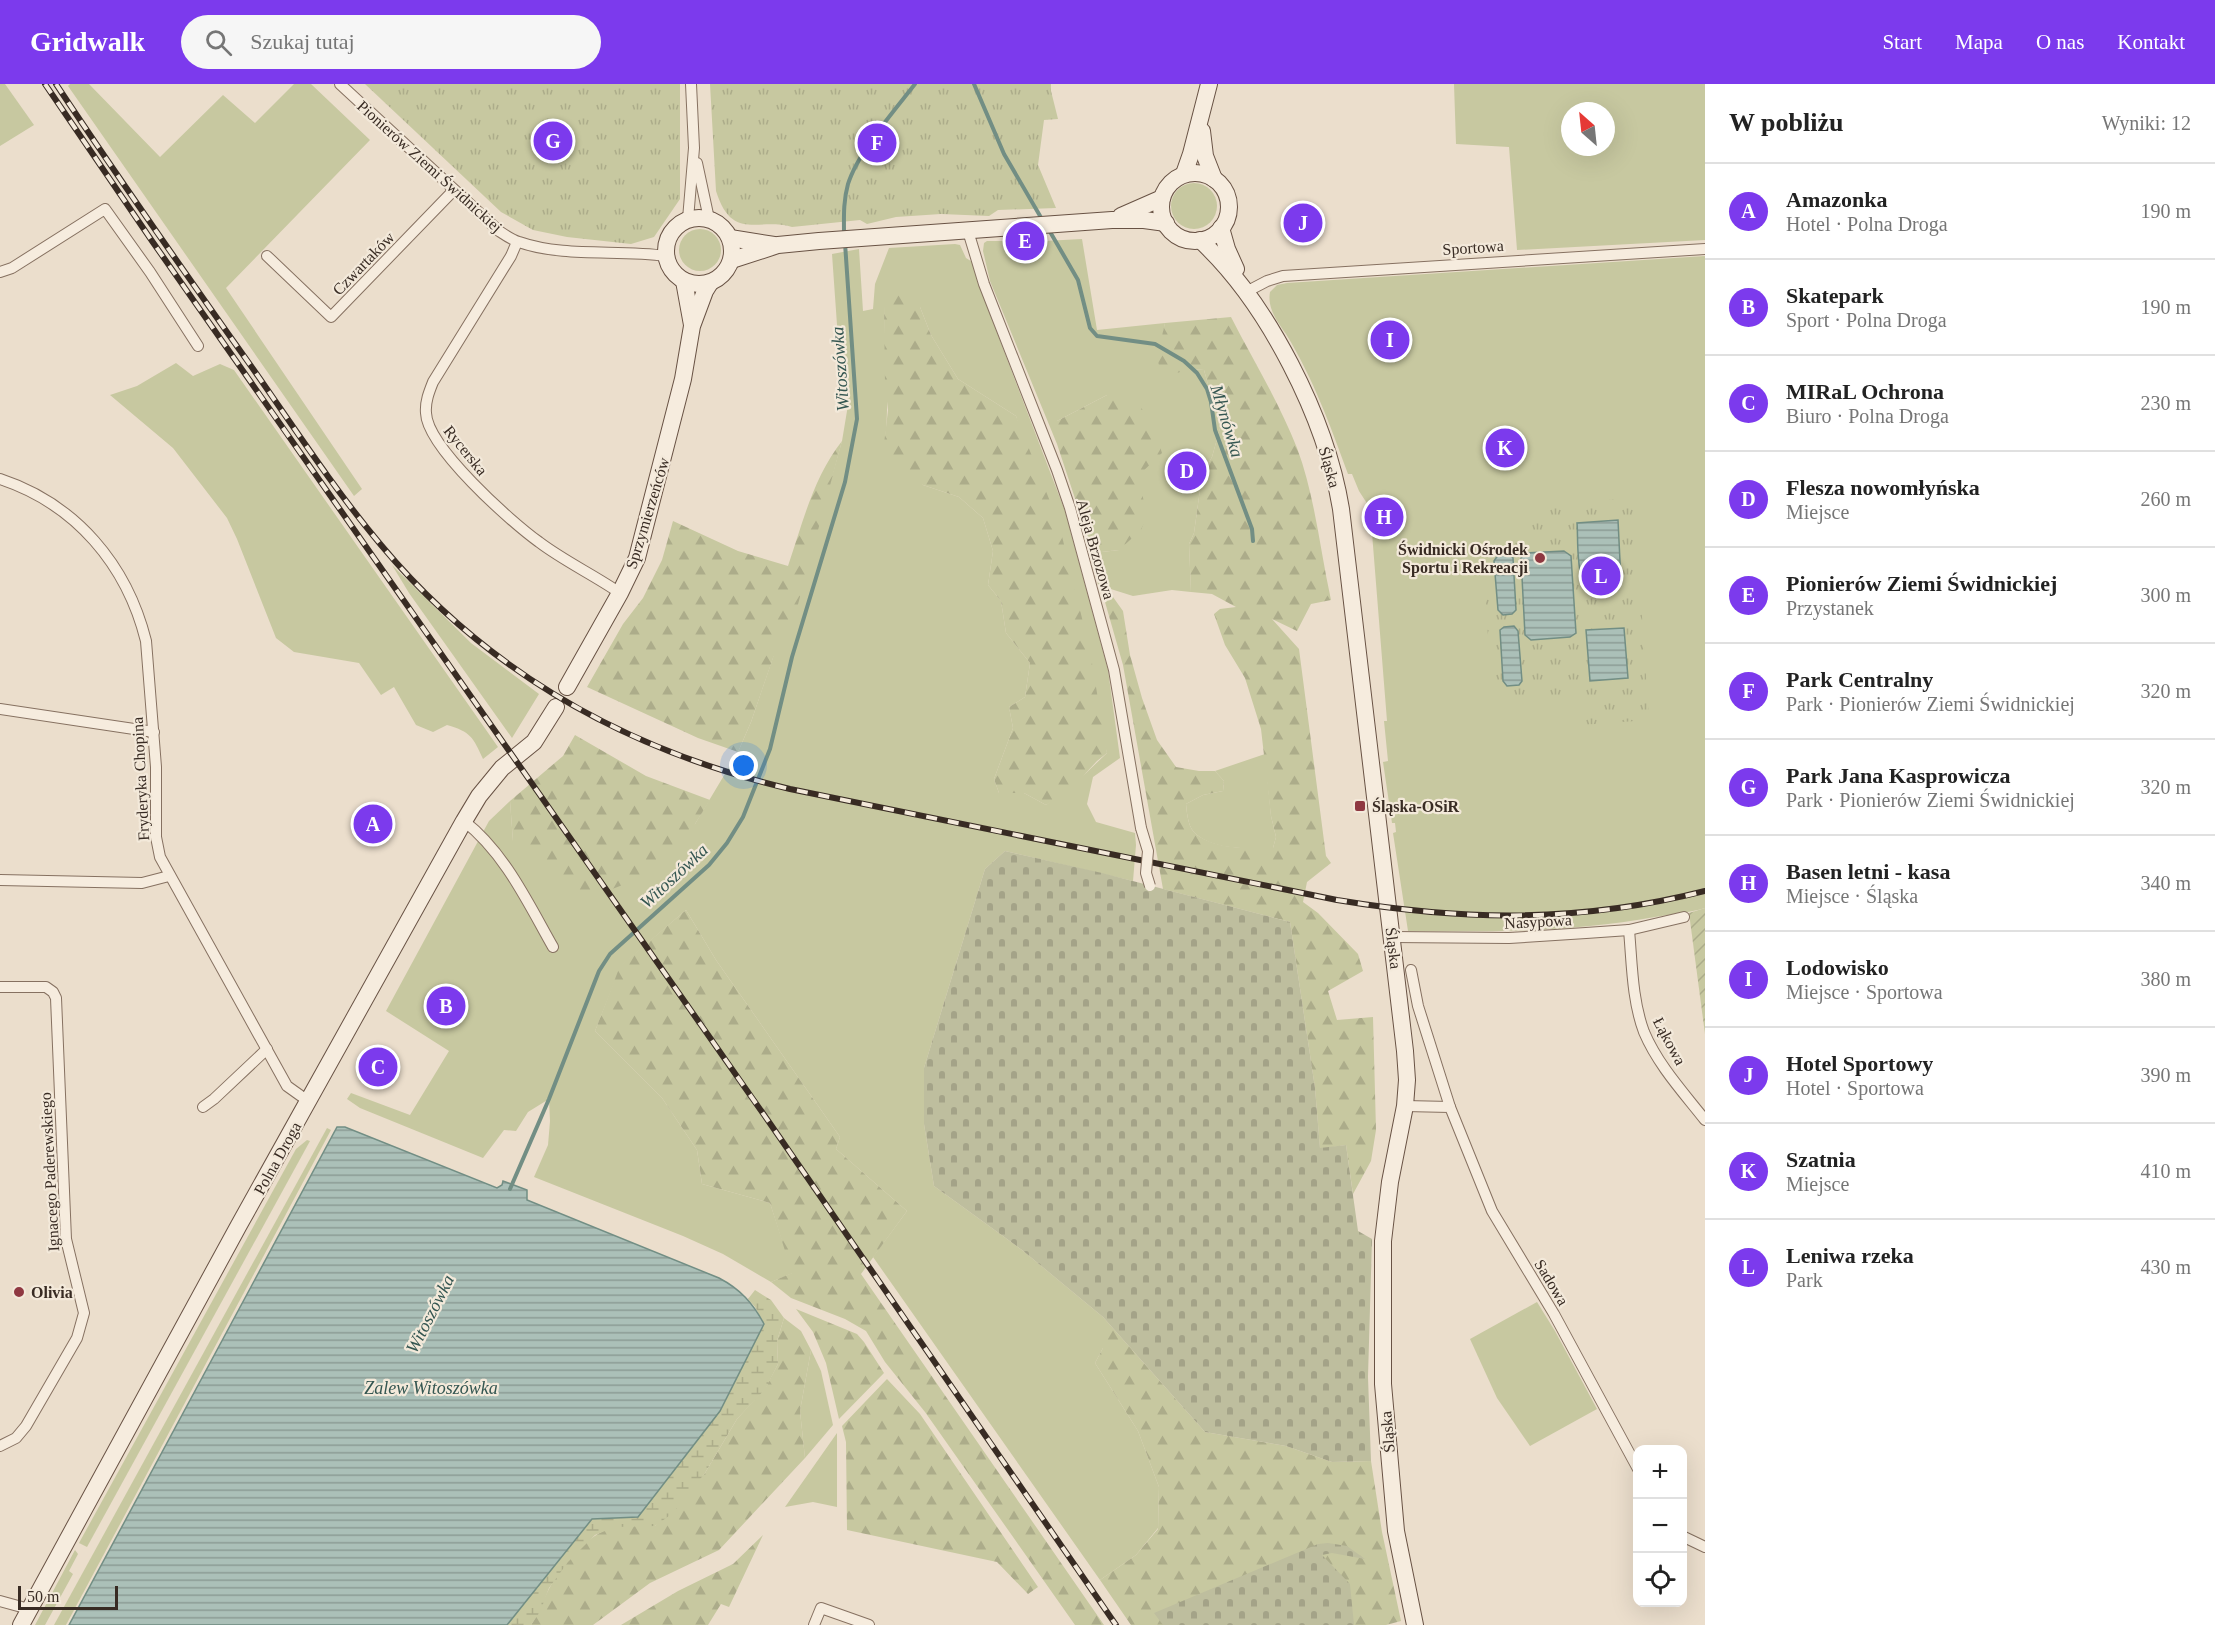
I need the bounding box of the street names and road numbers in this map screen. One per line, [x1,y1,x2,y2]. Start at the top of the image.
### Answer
street label: Pionierów Ziemi Świdnickiej [353,96,506,236]
street label: Czwartaków [329,228,398,298]
street label: Sportowa [1442,237,1504,259]
street label: Rycerska [440,422,491,479]
street label: Śląska [1315,444,1344,490]
street label: Sprzymierzeńców [622,455,674,571]
street label: Aleja Brzozowa [1072,497,1118,602]
street label: Fryderyka Chopina [129,717,153,841]
street label: Nasypowa [1504,911,1572,933]
street label: Śląska [1382,926,1405,970]
street label: Łąkowa [1649,1014,1689,1068]
street label: Ignacego Paderewskiego [37,1092,63,1252]
street label: Polna Droga [251,1119,305,1198]
street label: Sadowa [1531,1256,1572,1308]
street label: Śląska [1376,1410,1399,1454]

